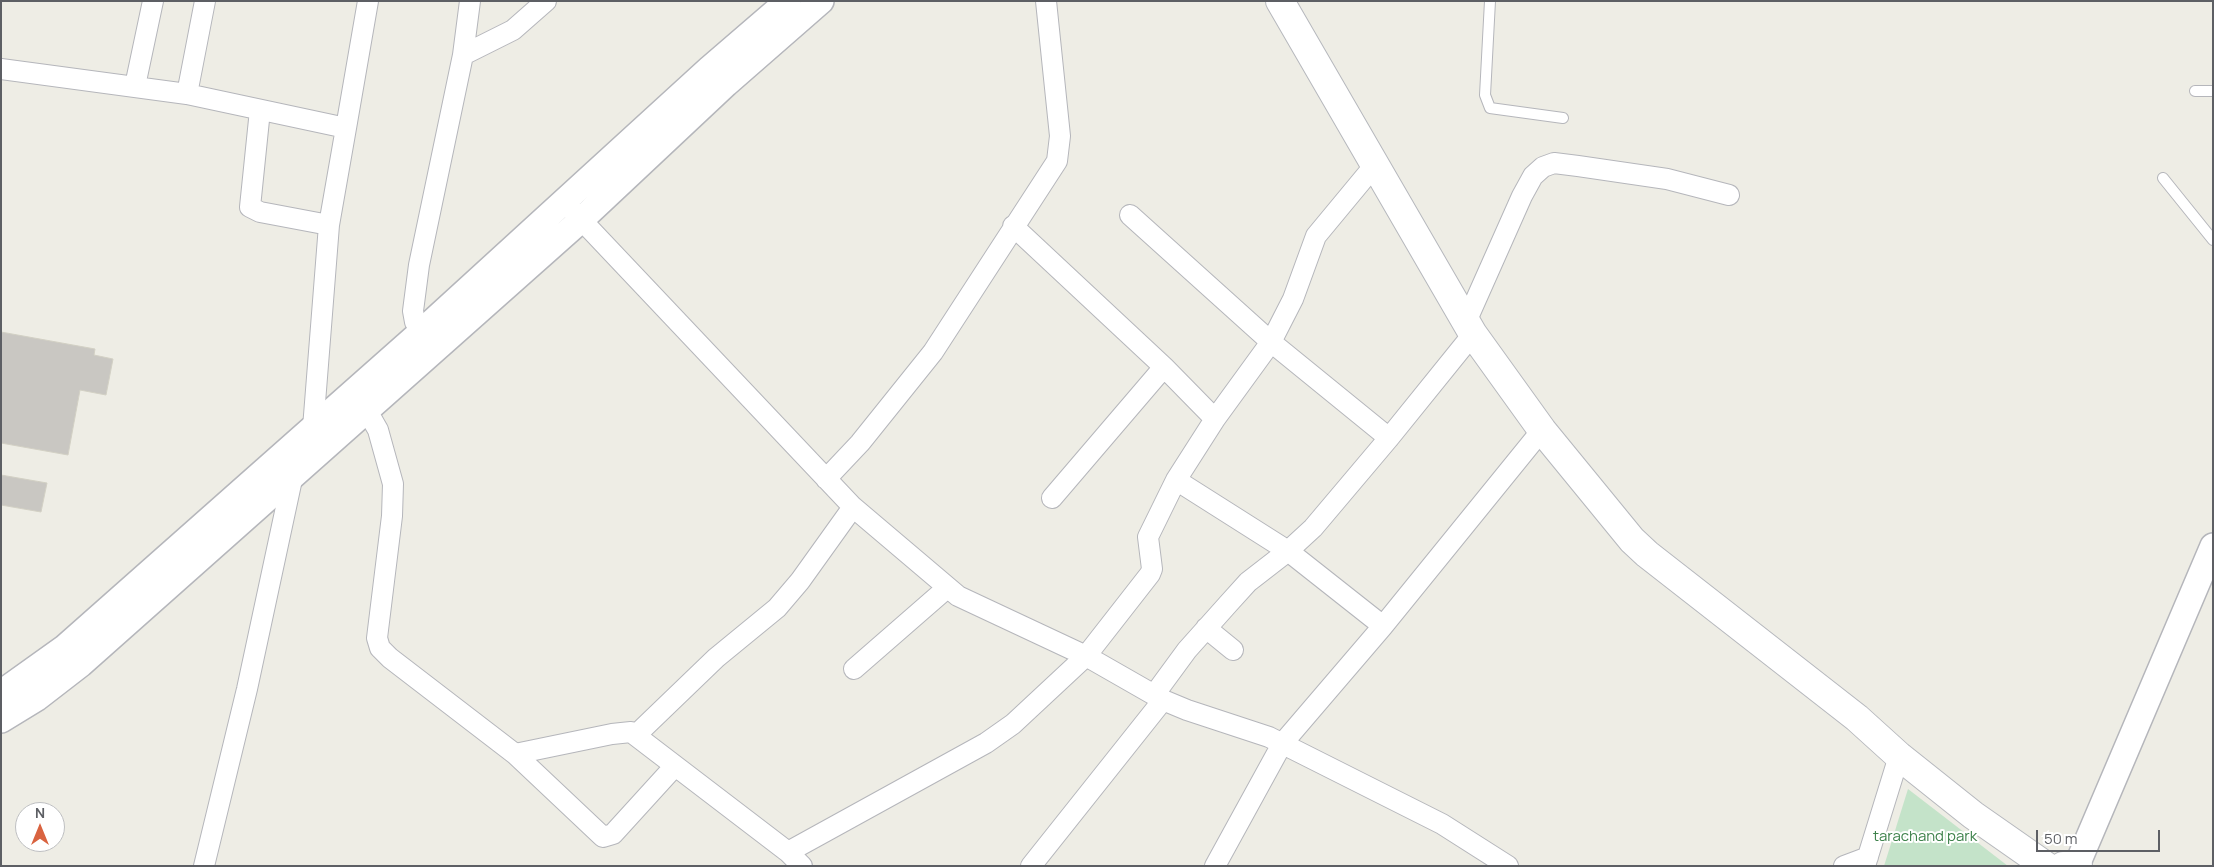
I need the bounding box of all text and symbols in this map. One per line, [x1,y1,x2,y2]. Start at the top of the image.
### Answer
north arrow [15,802,65,852]
text: N [35,803,45,822]
scale bar [2039,820,2163,852]
park label: tarachand park [1873,828,1977,846]
text: 50 m [2044,828,2078,849]

